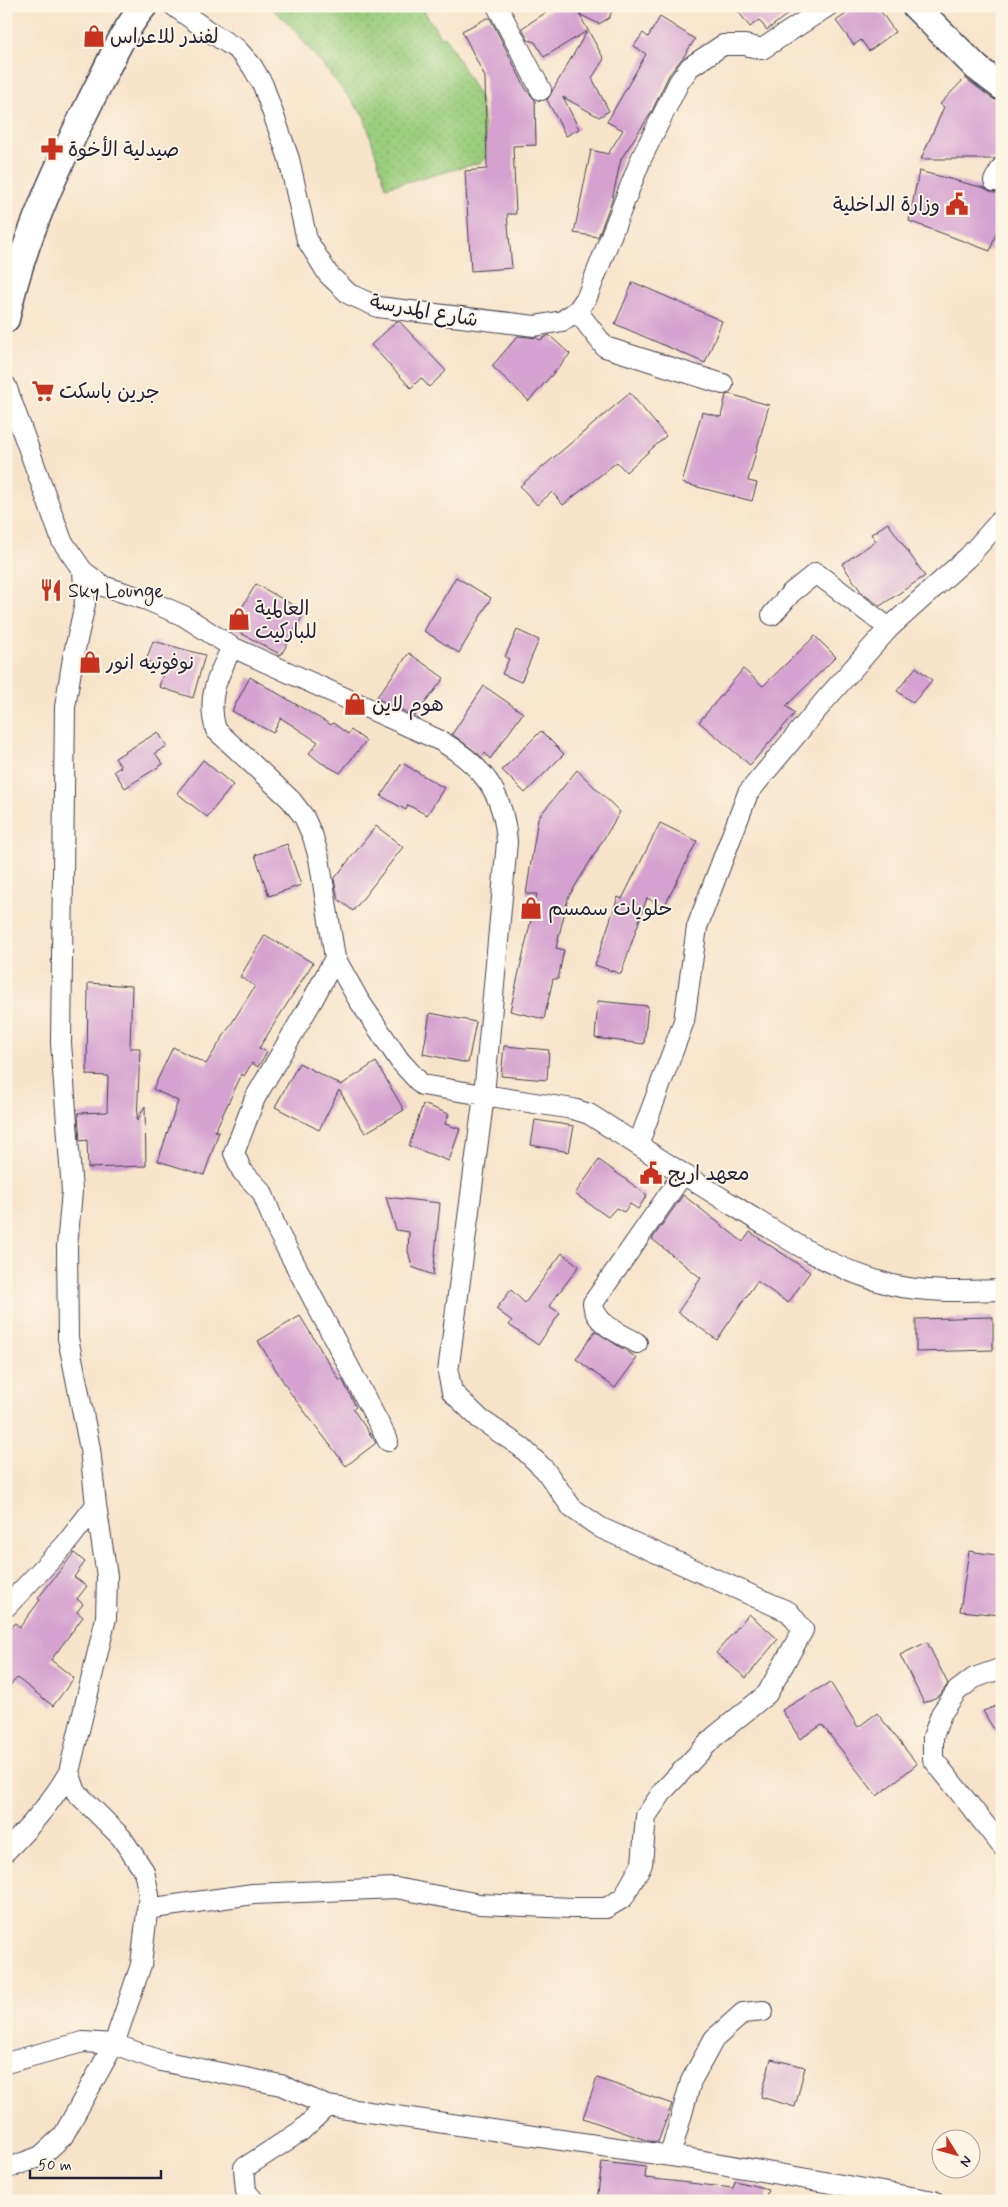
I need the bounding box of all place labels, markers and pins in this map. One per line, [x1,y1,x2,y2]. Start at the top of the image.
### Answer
shop icon: لفندر للاعراس [81,23,107,49]
place label: لفندر للاعراس [110,24,218,51]
pharmacy icon: صيدلية الأخوة [39,136,65,162]
place label: صيدلية الأخوة [68,136,179,164]
public building icon: وزارة الداخلية [944,191,970,217]
place label: وزارة الداخلية [833,192,940,219]
supermarket icon: جرين باسكت [30,378,56,404]
place label: جرين باسكت [59,379,160,406]
restaurant icon: Sky Lounge [38,577,64,603]
place label: Sky Lounge [68,578,164,606]
place label: العالمية للباركيت [255,596,317,646]
shop icon: العالمية للباركيت [226,606,252,632]
shop icon: نوفوتيه انور [77,649,103,675]
place label: نوفوتيه انور [105,650,194,677]
shop icon: هوم لاين [342,691,368,717]
place label: هوم لاين [372,692,444,720]
shop icon: حلويات سمسم [518,895,544,921]
place label: حلويات سمسم [548,896,672,923]
public building icon: معهد اريج [638,1160,664,1186]
place label: معهد اريج [668,1161,749,1188]

